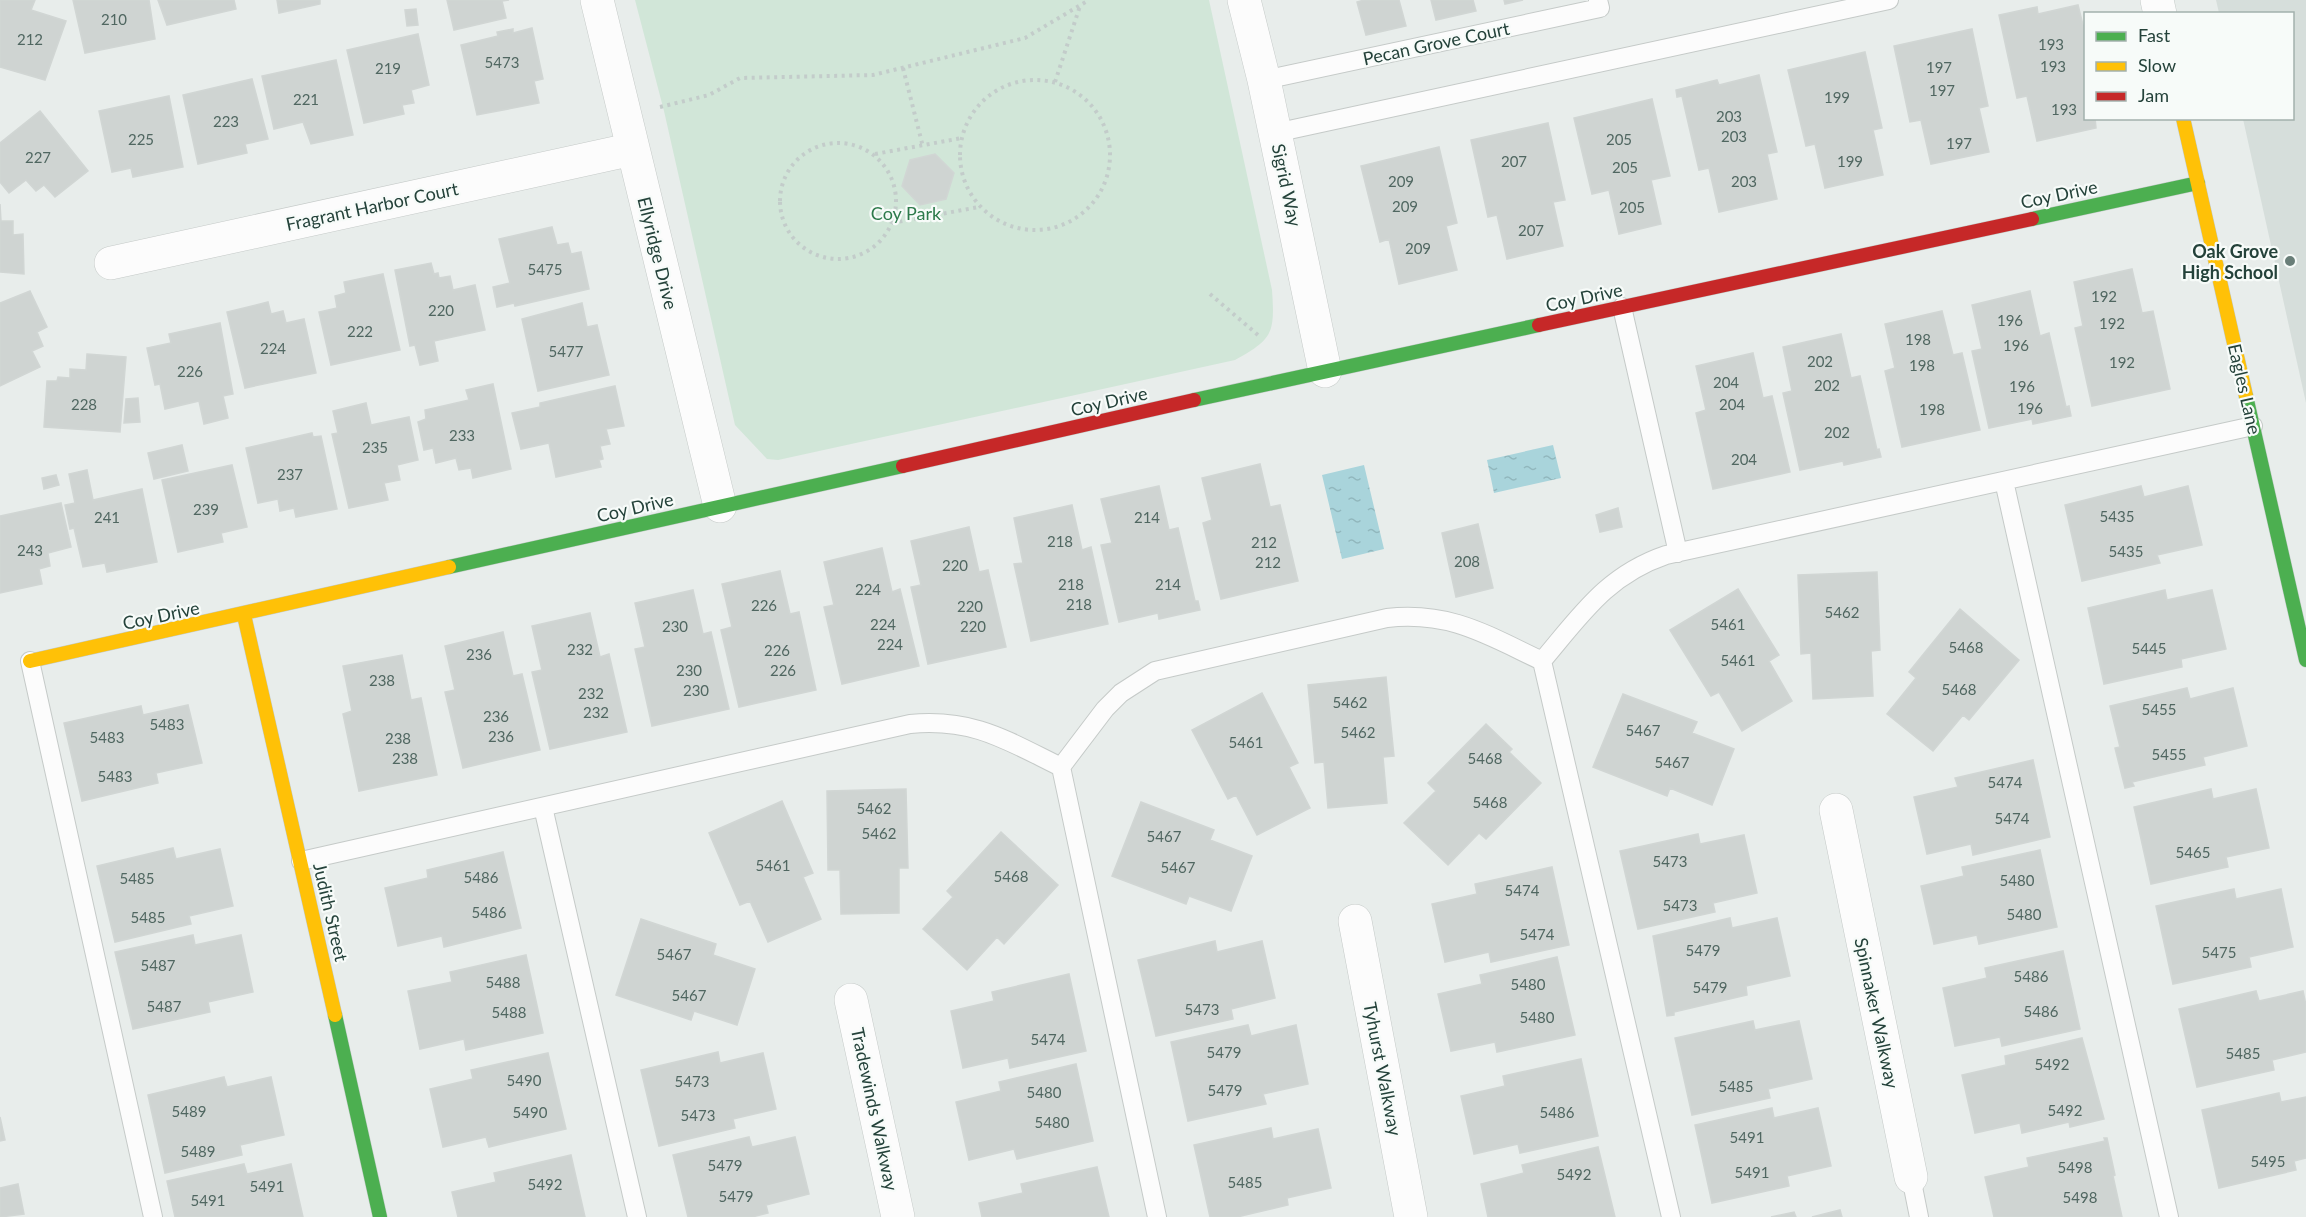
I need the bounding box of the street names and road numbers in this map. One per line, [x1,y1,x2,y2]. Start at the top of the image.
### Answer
street label: Pecan Grove Court [1361,17,1512,69]
street label: Sigrid Way [1267,141,1307,229]
street label: Coy Drive [2019,175,2099,213]
street label: Fragrant Harbor Court [284,177,461,235]
street label: Ellyridge Drive [633,194,683,312]
street label: Coy Drive [1544,278,1624,316]
street label: Eagles Lane [2224,341,2266,437]
street label: Coy Drive [1068,381,1150,421]
street label: Coy Drive [594,487,676,527]
street label: Coy Drive [121,596,201,634]
street label: Judith Street [309,861,353,964]
street label: Spinnaker Walkway [1850,936,1904,1091]
street label: Tyhurst Walkway [1359,1000,1407,1138]
street label: Tradewinds Walkway [847,1025,903,1193]

